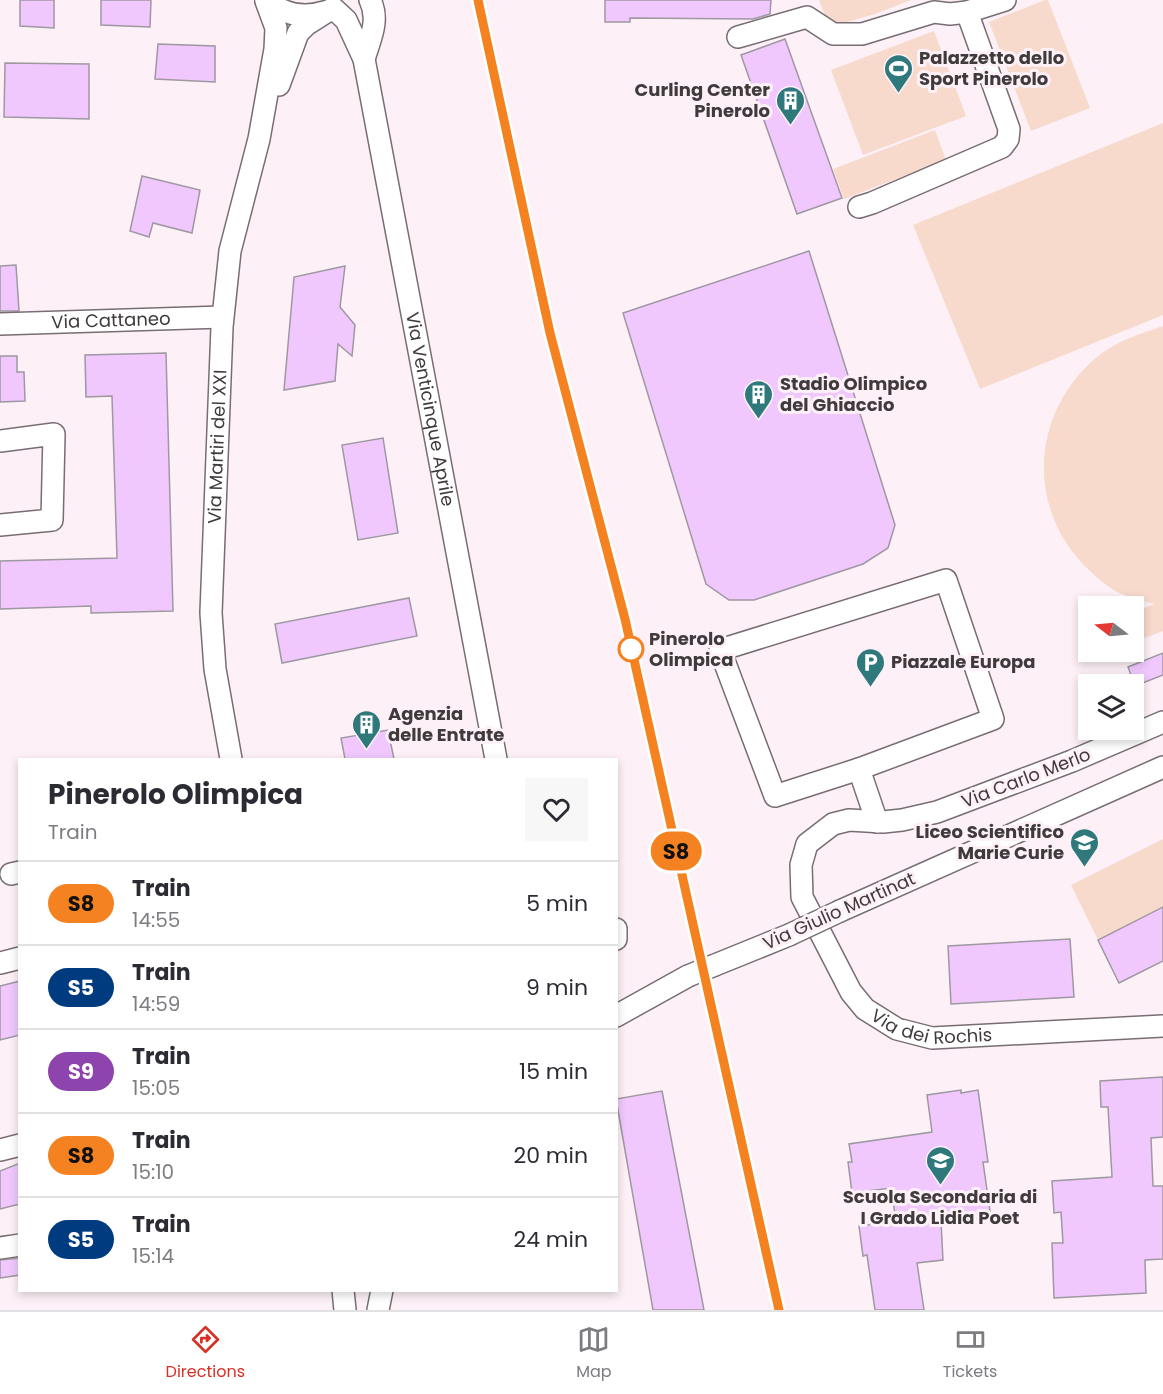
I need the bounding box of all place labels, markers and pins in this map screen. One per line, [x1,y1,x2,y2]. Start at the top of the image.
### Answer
place label: Palazzetto dello Sport Pinerolo [919,45,1064,91]
sports icon: Palazzetto dello Sport Pinerolo [882,52,914,94]
place label: Curling Center Pinerolo [635,77,770,123]
building icon: Curling Center Pinerolo [775,84,807,126]
place label: Stadio Olimpico del Ghiaccio [780,371,927,417]
building icon: Stadio Olimpico del Ghiaccio [743,378,775,420]
place label: Pinerolo Olimpica [649,626,733,672]
marker: Pinerolo Olimpica [618,636,644,662]
parking icon: Piazzale Europa [854,646,886,688]
place label: Piazzale Europa [891,649,1036,674]
place label: Agenzia delle Entrate [388,701,504,747]
building icon: Agenzia delle Entrate [351,708,383,750]
place label: Liceo Scientifico Marie Curie [916,819,1064,865]
school or university icon: Liceo Scientifico Marie Curie [1069,826,1101,868]
school or university icon: Scuola Secondaria di I Grado Lidia Poet [924,1144,956,1186]
place label: Scuola Secondaria di I Grado Lidia Poet [843,1184,1037,1230]

